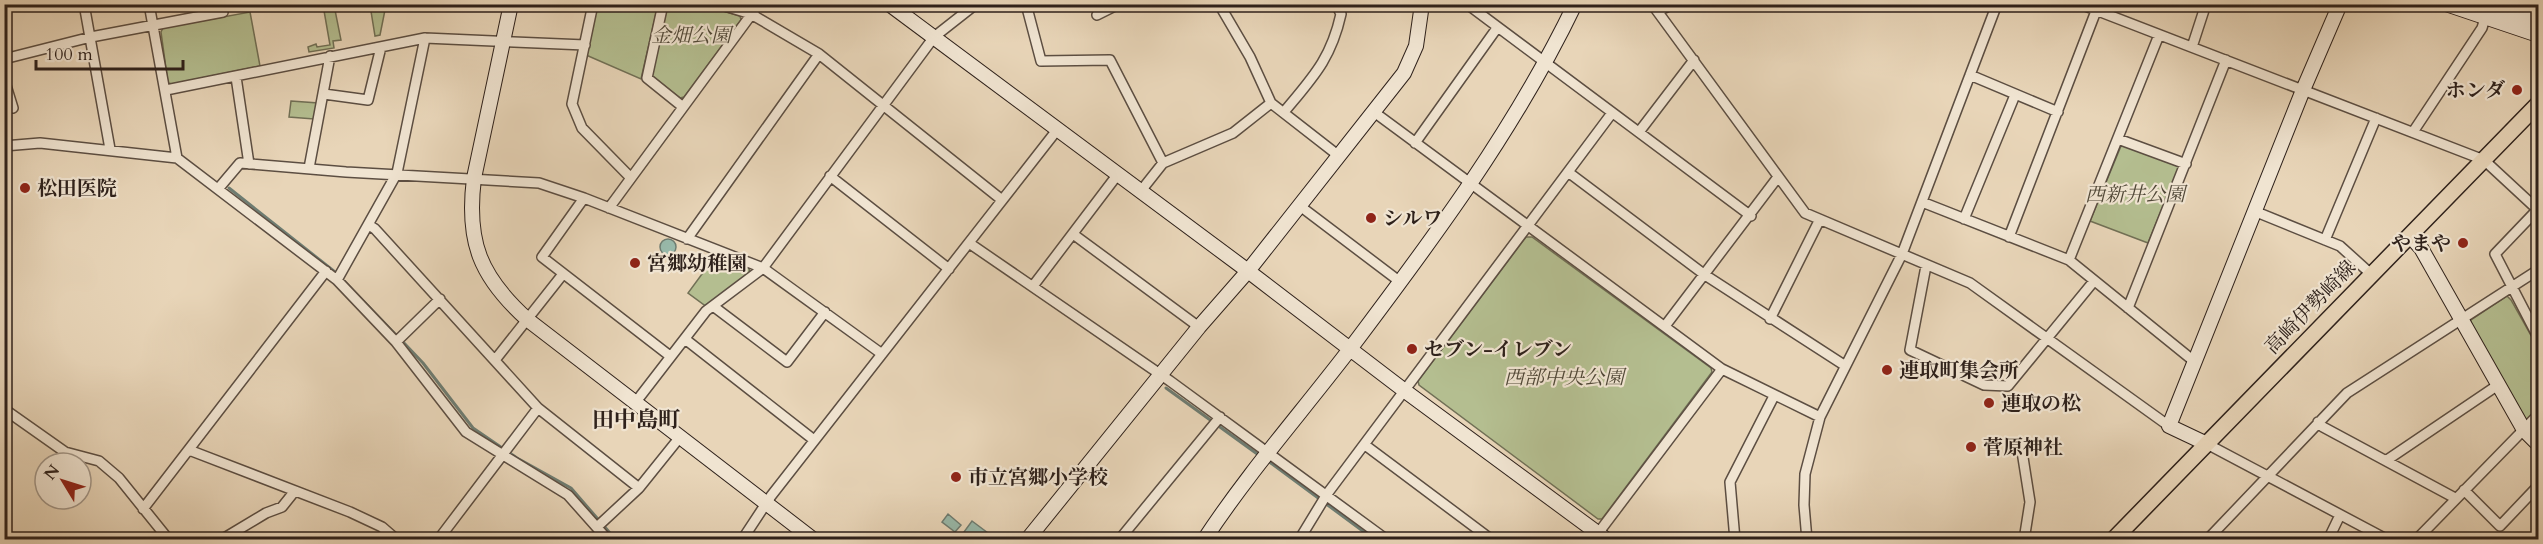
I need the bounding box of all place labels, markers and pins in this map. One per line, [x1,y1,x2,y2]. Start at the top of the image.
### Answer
place label: ホンダ [2446,77,2505,104]
marker: ホンダ [2510,83,2524,97]
place label: 松田医院 [37,175,117,202]
marker: 松田医院 [18,181,32,195]
place label: シルワ [1383,205,1443,232]
marker: シルワ [1364,211,1378,225]
place label: やまや [2391,230,2451,257]
marker: やまや [2456,236,2470,250]
place label: 宮郷幼稚園 [647,250,747,277]
marker: 宮郷幼稚園 [628,256,642,270]
place label: セブン-イレブン [1424,336,1572,363]
marker: セブン-イレブン [1405,342,1419,356]
place label: 連取町集会所 [1899,357,2019,384]
marker: 連取町集会所 [1880,363,1894,377]
place label: 連取の松 [2001,390,2081,417]
marker: 連取の松 [1982,396,1996,410]
place label: 菅原神社 [1983,434,2063,461]
marker: 菅原神社 [1964,440,1978,454]
place label: 市立宮郷小学校 [968,464,1108,491]
marker: 市立宮郷小学校 [949,470,963,484]

